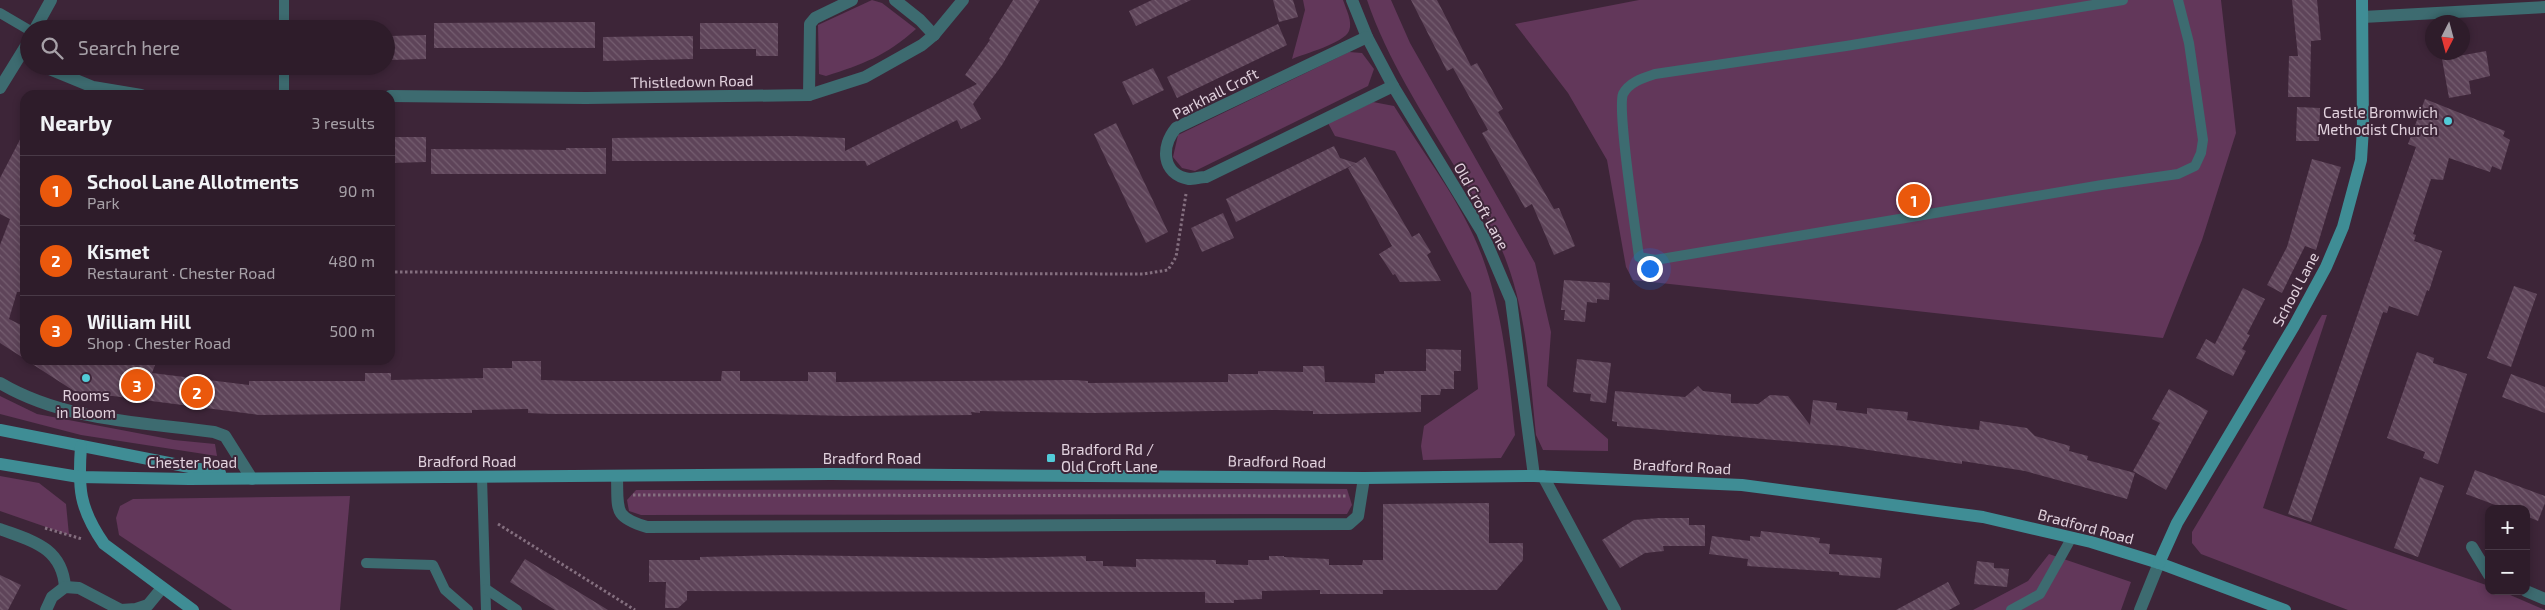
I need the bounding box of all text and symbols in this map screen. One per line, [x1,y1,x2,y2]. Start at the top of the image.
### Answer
north arrow [2425,15,2470,60]
search box [20,20,395,75]
icon: search [38,34,66,62]
text: Search here [78,36,180,59]
street label: Parkhall Croft [1169,64,1261,122]
street label: Thistledown Road [630,71,754,91]
place label: Castle Bromwich Methodist Church [2317,103,2438,138]
text: Nearby [40,110,112,135]
text: 3 results [312,113,375,132]
marker: Castle Bromwich Methodist Church [2442,115,2454,127]
street label: Old Croft Lane [1451,159,1513,253]
text: School Lane Allotments [87,170,299,193]
text: 1 [53,181,59,200]
text: 90 m [339,181,375,200]
pin: 1 [1898,181,1930,219]
text: Park [87,193,120,212]
text: Kismet [87,240,150,263]
street label: School Lane [2268,249,2322,329]
text: 2 [51,251,61,270]
text: 480 m [328,251,375,270]
your location [1637,256,1663,282]
text: Restaurant · Chester Road [87,263,275,282]
text: William Hill [87,310,191,333]
text: 3 [51,321,61,340]
text: 500 m [330,321,375,340]
text: Shop · Chester Road [87,333,231,352]
pin: 3 [121,366,153,404]
marker: Rooms in Bloom [80,372,92,384]
pin: 2 [181,373,213,411]
place label: Rooms in Bloom [56,386,116,421]
place label: Bradford Rd / Old Croft Lane [1061,440,1158,475]
street label: Bradford Road [823,449,921,467]
street label: Bradford Road [1228,451,1326,471]
street label: Bradford Road [418,452,516,470]
marker: Bradford Rd / Old Croft Lane [1045,452,1057,464]
street label: Chester Road [147,453,237,471]
street label: Bradford Road [1632,454,1732,478]
street label: Bradford Road [2036,505,2136,547]
map controls [2485,505,2530,595]
button: + [2485,505,2530,550]
button: − [2485,550,2530,595]

